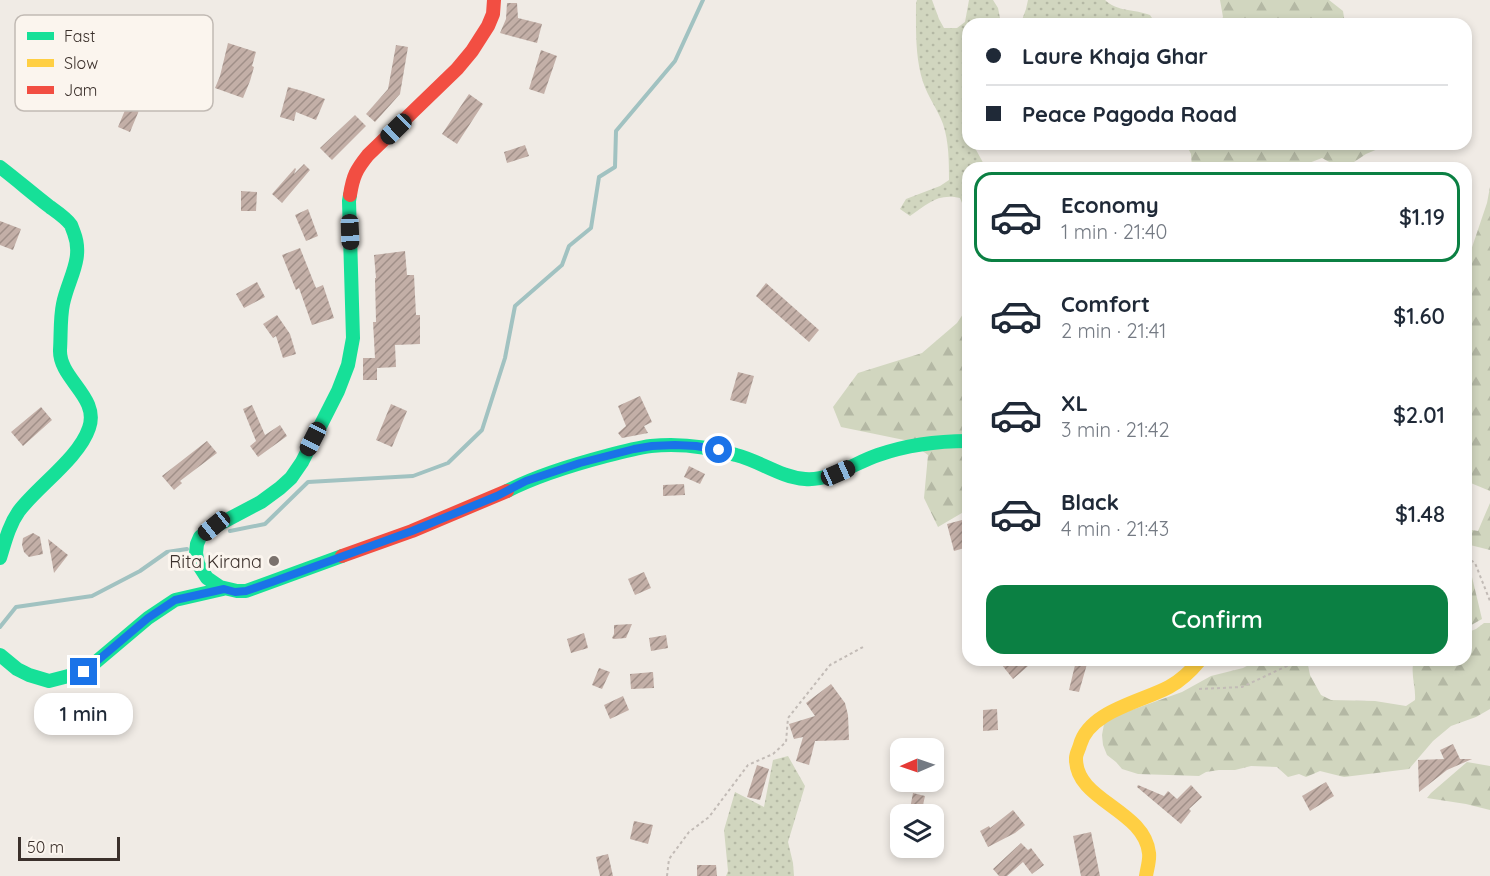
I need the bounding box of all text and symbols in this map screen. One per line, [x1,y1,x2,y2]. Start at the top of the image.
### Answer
legend [15,15,213,111]
text: Fast [64,26,95,46]
text: Laure Khaja Ghar [1022,42,1208,70]
text: Slow [64,53,98,73]
text: Jam [64,80,97,100]
text: Peace Pagoda Road [1022,100,1237,128]
car [377,110,415,148]
icon: car [989,190,1043,244]
text: Economy [1061,191,1159,219]
text: $1.19 [1399,203,1445,231]
car [340,214,360,250]
text: 1 min · 21:40 [1061,219,1167,244]
icon: car [989,289,1043,343]
text: Comfort [1061,290,1150,318]
text: $1.60 [1393,302,1445,330]
text: 2 min · 21:41 [1061,318,1166,343]
icon: car [989,388,1043,442]
text: XL [1061,389,1088,417]
text: $2.01 [1393,401,1445,429]
text: 3 min · 21:42 [1061,417,1170,442]
car [297,419,329,459]
route start [705,436,732,463]
car [818,457,858,489]
icon: car [989,487,1043,541]
text: Black [1061,488,1119,516]
text: $1.48 [1395,500,1445,528]
car [194,508,234,544]
text: 4 min · 21:43 [1061,516,1169,541]
place label: Rita Kirana [169,550,262,573]
marker: Rita Kirana [267,554,281,568]
button: Confirm [986,585,1448,654]
route end [70,658,97,685]
callout: 1 min [34,693,134,735]
text: 1 min [60,701,107,726]
north arrow [890,738,944,792]
map controls [890,738,944,858]
button: layers [890,804,944,858]
scale bar [18,834,120,862]
text: 50 m [27,837,64,857]

